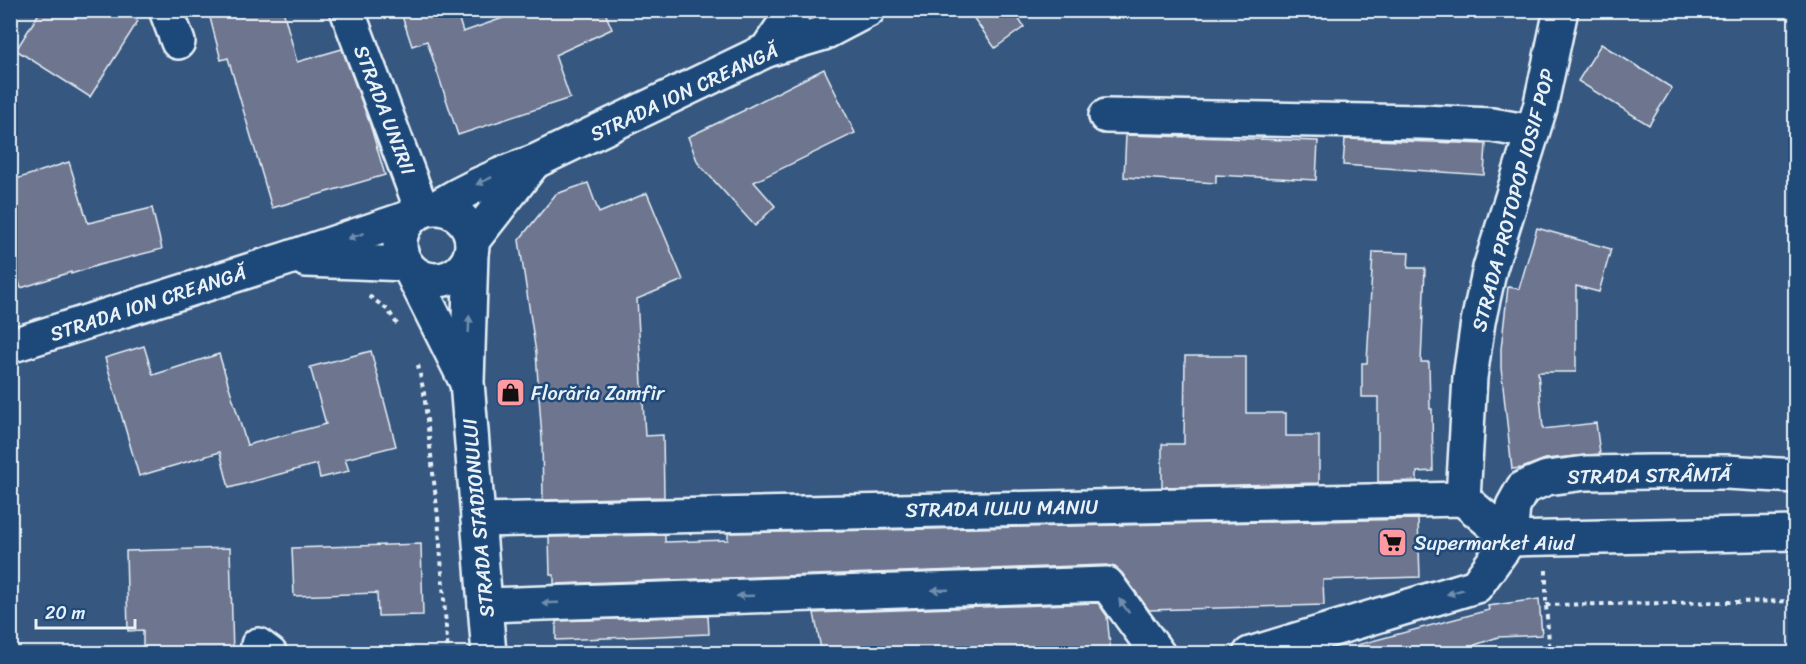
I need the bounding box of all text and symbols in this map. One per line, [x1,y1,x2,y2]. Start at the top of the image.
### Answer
street label: STRADA ION CREANGĂ [584,33,786,152]
street label: STRADA UNIRII [344,40,425,181]
street label: STRADA PROTOPOP IOSIF POP [1462,65,1565,336]
one-way arrow [475,175,493,185]
one-way arrow [347,232,365,241]
street label: STRADA ION CREANGĂ [45,255,253,352]
one-way arrow [464,314,474,333]
place label: Florăria Zamfir [531,376,666,411]
shop icon: Florăria Zamfir [494,377,526,409]
street label: STRADA STADIONULUI [452,417,505,619]
street label: STRADA STRÂMTĂ [1567,457,1733,494]
street label: STRADA IULIU MANIU [905,489,1099,528]
place label: Supermarket Aiud [1414,526,1575,561]
supermarket icon: Supermarket Aiud [1377,527,1409,559]
one-way arrow [930,585,949,594]
one-way arrow [1446,588,1464,597]
scale bar [36,592,135,630]
one-way arrow [736,592,755,601]
text: 20 m [45,597,85,629]
one-way arrow [541,598,560,607]
one-way arrow [1118,599,1130,614]

